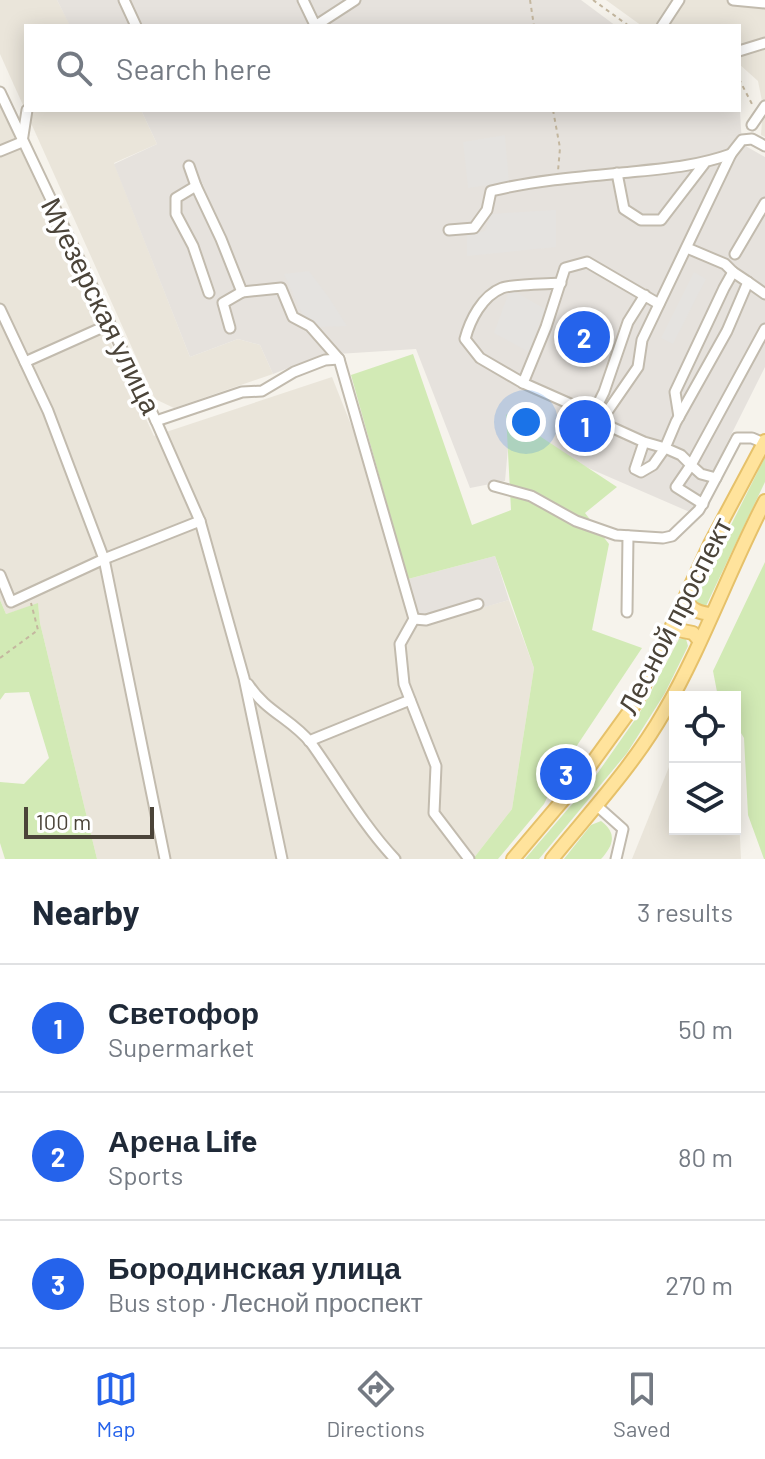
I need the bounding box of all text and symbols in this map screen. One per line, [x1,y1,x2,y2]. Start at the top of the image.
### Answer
search box [24,24,741,112]
icon: search [52,46,96,90]
text: Search here [116,50,272,86]
street label: Муезерская улица [35,192,169,420]
pin: 2 [558,307,610,367]
pin: 1 [559,396,611,456]
your location [506,402,546,442]
street label: Лесной проспект [610,511,739,720]
map controls [669,691,741,835]
button: locate [669,691,741,763]
pin: 3 [540,744,592,804]
button: layers [669,763,741,835]
scale bar [24,803,154,839]
text: 100 m [36,808,91,834]
text: Nearby [32,891,140,932]
text: 3 results [637,896,733,927]
text: Светофор [108,994,259,1030]
text: 1 [53,1013,63,1044]
text: 50 m [678,1013,733,1044]
text: Supermarket [108,1031,255,1062]
text: Арена Life [108,1122,257,1158]
text: 2 [51,1141,65,1172]
text: 80 m [678,1141,733,1172]
text: Sports [108,1159,183,1190]
text: Бородинская улица [108,1249,401,1285]
text: 3 [51,1269,65,1300]
text: 270 m [665,1269,733,1300]
text: Bus stop · Лесной проспект [108,1286,423,1317]
tab: Map [94,1367,138,1441]
tab: Directions [326,1367,425,1441]
tab: Saved [613,1367,671,1441]

